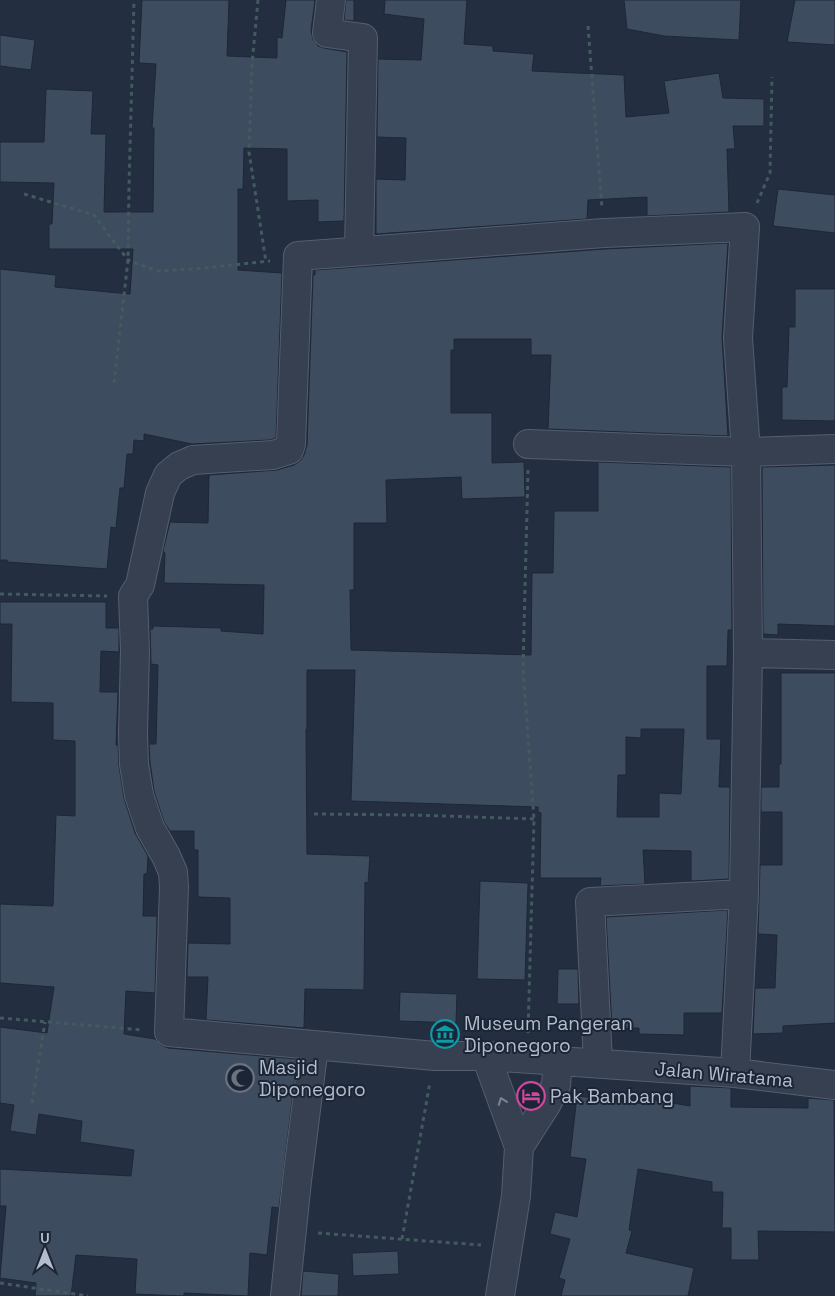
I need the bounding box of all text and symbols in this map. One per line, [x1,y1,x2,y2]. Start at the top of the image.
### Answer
place label: Museum Pangeran Diponegoro [464,1011,633,1058]
museum icon: Museum Pangeran Diponegoro [430,1019,460,1049]
place label: Masjid Diponegoro [259,1055,366,1102]
street label: Jalan Wiratama [654,1056,794,1093]
mosque icon: Masjid Diponegoro [225,1063,255,1093]
hotel icon: Pak Bambang [516,1081,546,1111]
place label: Pak Bambang [550,1084,674,1109]
one-way arrow [498,1097,508,1106]
north arrow [20,1226,70,1276]
text: U [40,1229,50,1247]

